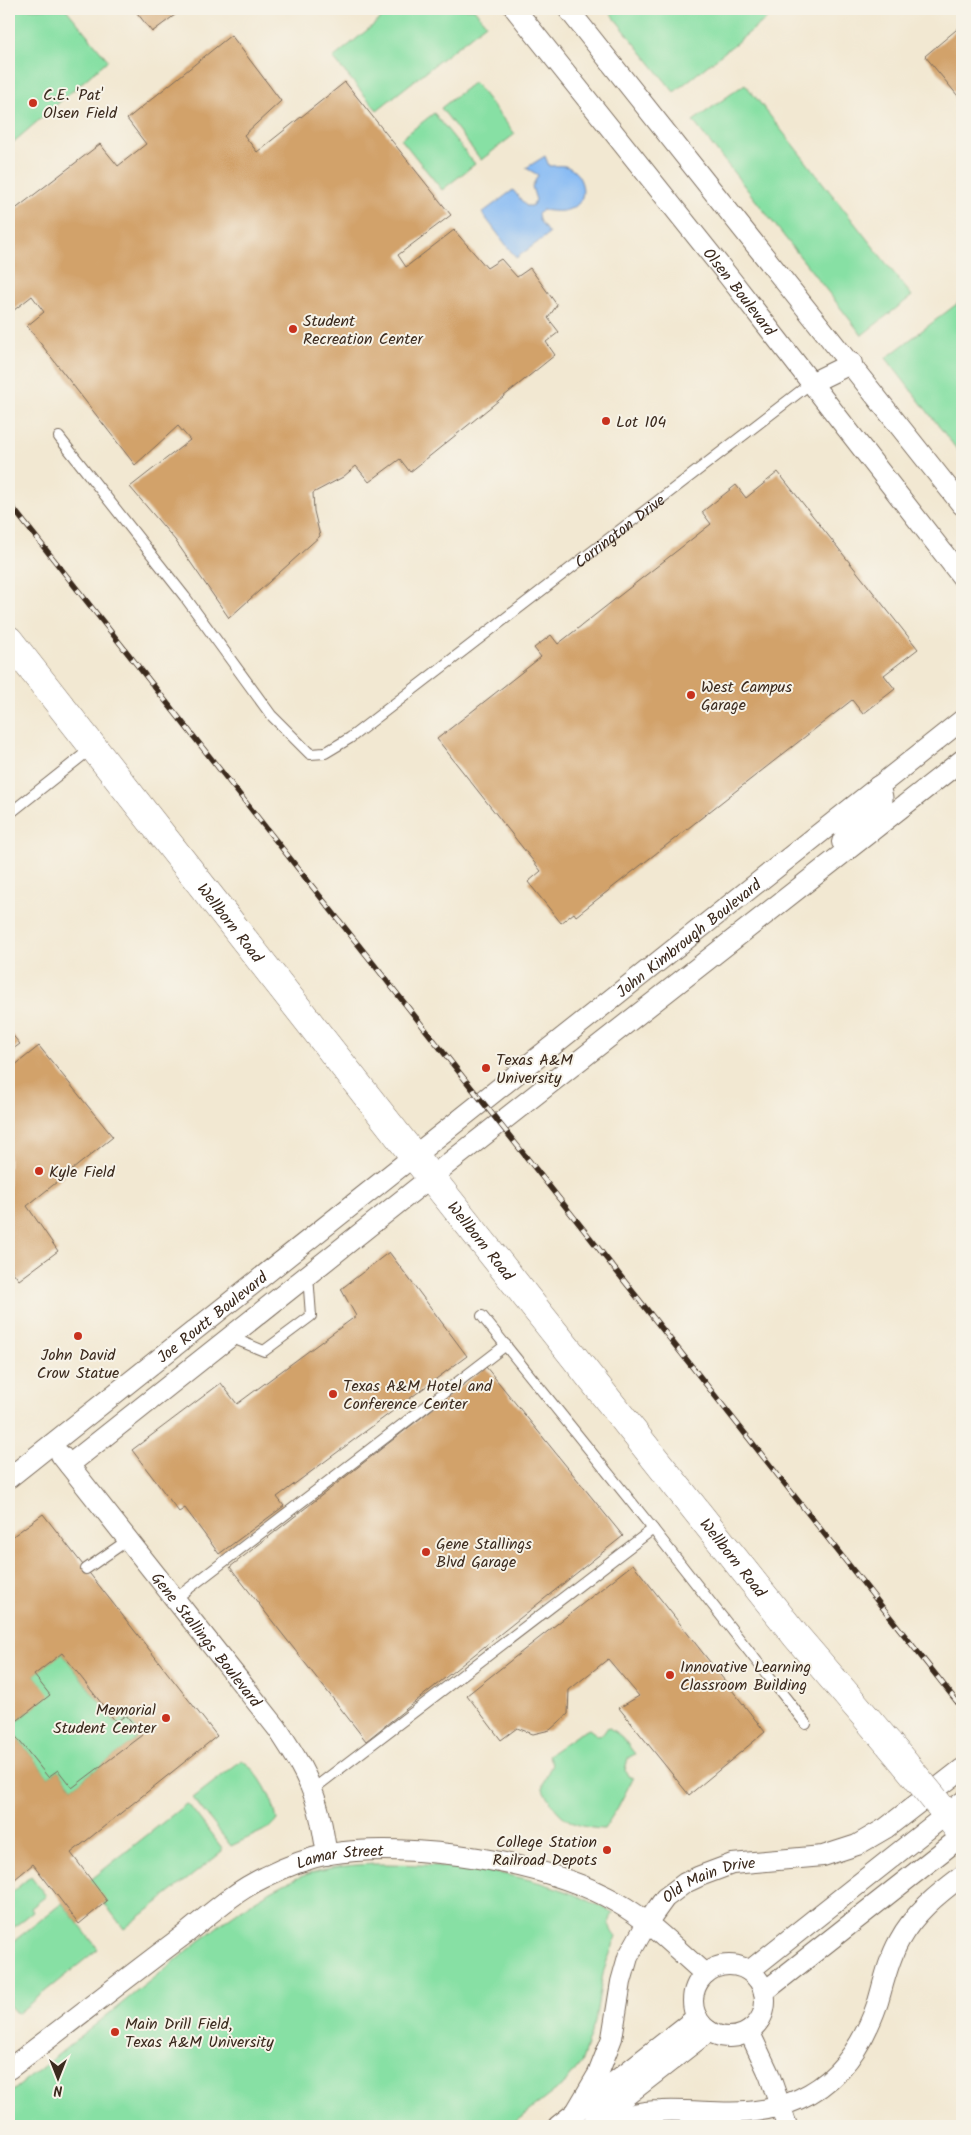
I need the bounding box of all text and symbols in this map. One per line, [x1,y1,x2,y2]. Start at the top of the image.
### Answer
place label: C.E. 'Pat' Olsen Field [43,83,118,126]
marker: C.E. 'Pat' Olsen Field [27,97,39,109]
street label: Olsen Boulevard [696,243,782,343]
place label: Student Recreation Center [303,309,425,352]
marker: Student Recreation Center [287,323,299,335]
place label: Lot 104 [616,410,667,435]
marker: Lot 104 [600,415,612,427]
street label: Corrington Drive [569,489,671,575]
place label: West Campus Garage [701,675,792,718]
marker: West Campus Garage [685,689,697,701]
street label: John Kimbrough Boulevard [611,873,768,1004]
street label: Wellborn Road [190,878,269,969]
place label: Texas A&M University [496,1048,573,1091]
marker: Texas A&M University [480,1062,492,1074]
place label: Kyle Field [49,1160,116,1185]
marker: Kyle Field [33,1165,45,1177]
street label: Wellborn Road [441,1196,520,1287]
street label: Joe Routt Boulevard [152,1265,274,1370]
marker: John David Crow Statue [72,1330,84,1342]
place label: John David Crow Statue [37,1343,119,1386]
place label: Texas A&M Hotel and Conference Center [343,1374,493,1417]
marker: Texas A&M Hotel and Conference Center [327,1388,339,1400]
street label: Wellborn Road [693,1513,772,1604]
place label: Gene Stallings Blvd Garage [436,1532,532,1575]
marker: Gene Stallings Blvd Garage [420,1546,432,1558]
street label: Gene Stallings Boulevard [144,1567,268,1714]
place label: Innovative Learning Classroom Building [680,1655,811,1698]
marker: Innovative Learning Classroom Building [664,1669,676,1681]
place label: Memorial Student Center [53,1698,158,1741]
marker: Memorial Student Center [160,1712,172,1724]
place label: College Station Railroad Depots [493,1830,597,1873]
street label: Lamar Street [293,1839,385,1876]
marker: College Station Railroad Depots [601,1844,613,1856]
street label: Old Main Drive [657,1851,756,1910]
place label: Main Drill Field, Texas A&M University [125,2012,274,2055]
marker: Main Drill Field, Texas A&M University [109,2026,121,2038]
north arrow [32,2052,82,2102]
text: N [53,2079,62,2101]

